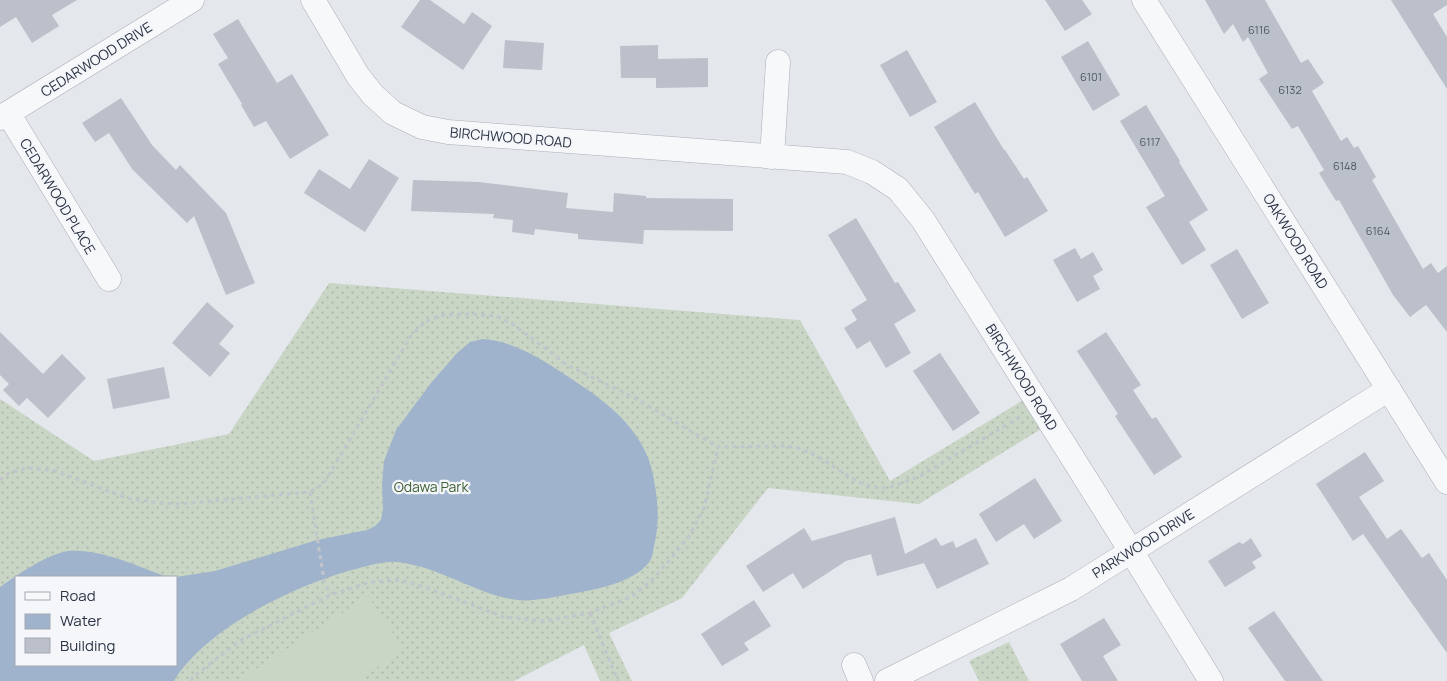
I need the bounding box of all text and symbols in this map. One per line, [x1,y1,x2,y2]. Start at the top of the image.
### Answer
street label: CEDARWOOD DRIVE [37,17,155,101]
house number: 6116 [1248,22,1270,37]
house number: 6101 [1080,69,1102,84]
house number: 6132 [1278,82,1302,97]
street label: BIRCHWOOD ROAD [449,122,573,152]
street label: CEDARWOOD PLACE [16,134,100,258]
house number: 6117 [1140,134,1160,149]
house number: 6148 [1333,158,1357,173]
street label: OAKWOOD ROAD [1259,190,1333,292]
house number: 6164 [1366,223,1390,238]
street label: BIRCHWOOD ROAD [982,320,1062,434]
park label: Odawa Park [394,477,469,496]
street label: PARKWOOD DRIVE [1088,504,1198,582]
legend [15,576,178,666]
text: Road [60,585,96,606]
text: Water [60,610,102,631]
text: Building [60,635,115,656]

